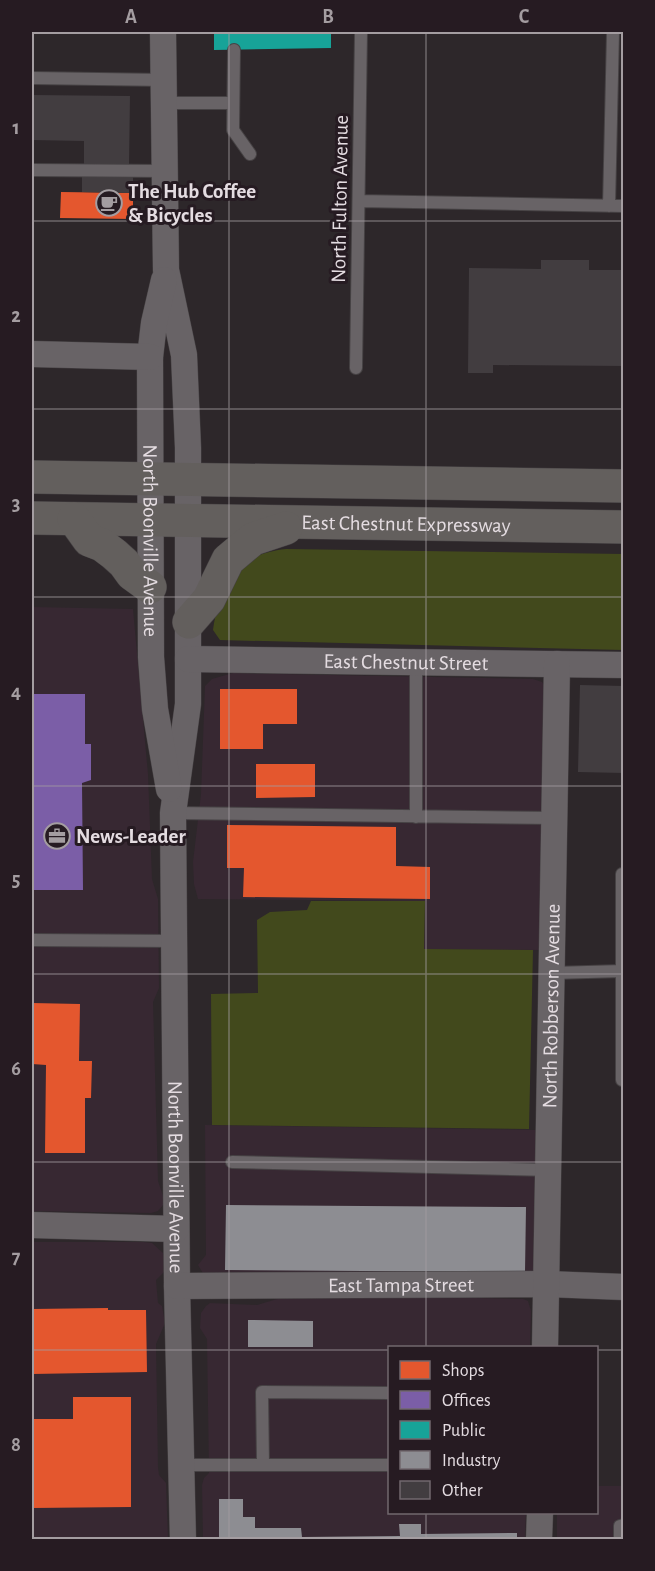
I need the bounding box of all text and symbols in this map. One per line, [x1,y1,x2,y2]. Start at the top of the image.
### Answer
text: A [125,7,137,27]
text: B [322,7,334,27]
text: C [519,7,530,27]
street label: North Fulton Avenue [328,115,352,283]
text: 1 [12,118,20,138]
place label: The Hub Coffee & Bicycles [128,181,256,226]
cafe icon: The Hub Coffee & Bicycles [94,188,124,218]
text: 2 [11,306,21,326]
street label: North Boonville Avenue [140,444,161,637]
text: 3 [12,494,20,514]
street label: East Chestnut Expressway [301,512,511,536]
street label: East Chestnut Street [324,650,489,674]
text: 4 [11,682,21,702]
office icon: News-Leader [42,821,72,851]
place label: News-Leader [76,826,186,847]
text: 5 [12,870,20,890]
street label: North Robberson Avenue [539,904,563,1109]
text: 6 [11,1059,21,1079]
street label: North Boonville Avenue [165,1081,187,1273]
text: 7 [12,1247,21,1267]
street label: East Tampa Street [328,1274,474,1296]
legend [388,1346,598,1514]
text: Shops [442,1362,484,1380]
text: Offices [442,1392,491,1410]
text: Public [442,1422,485,1440]
text: 8 [11,1435,21,1455]
text: Industry [442,1452,501,1470]
text: Other [442,1482,483,1500]

